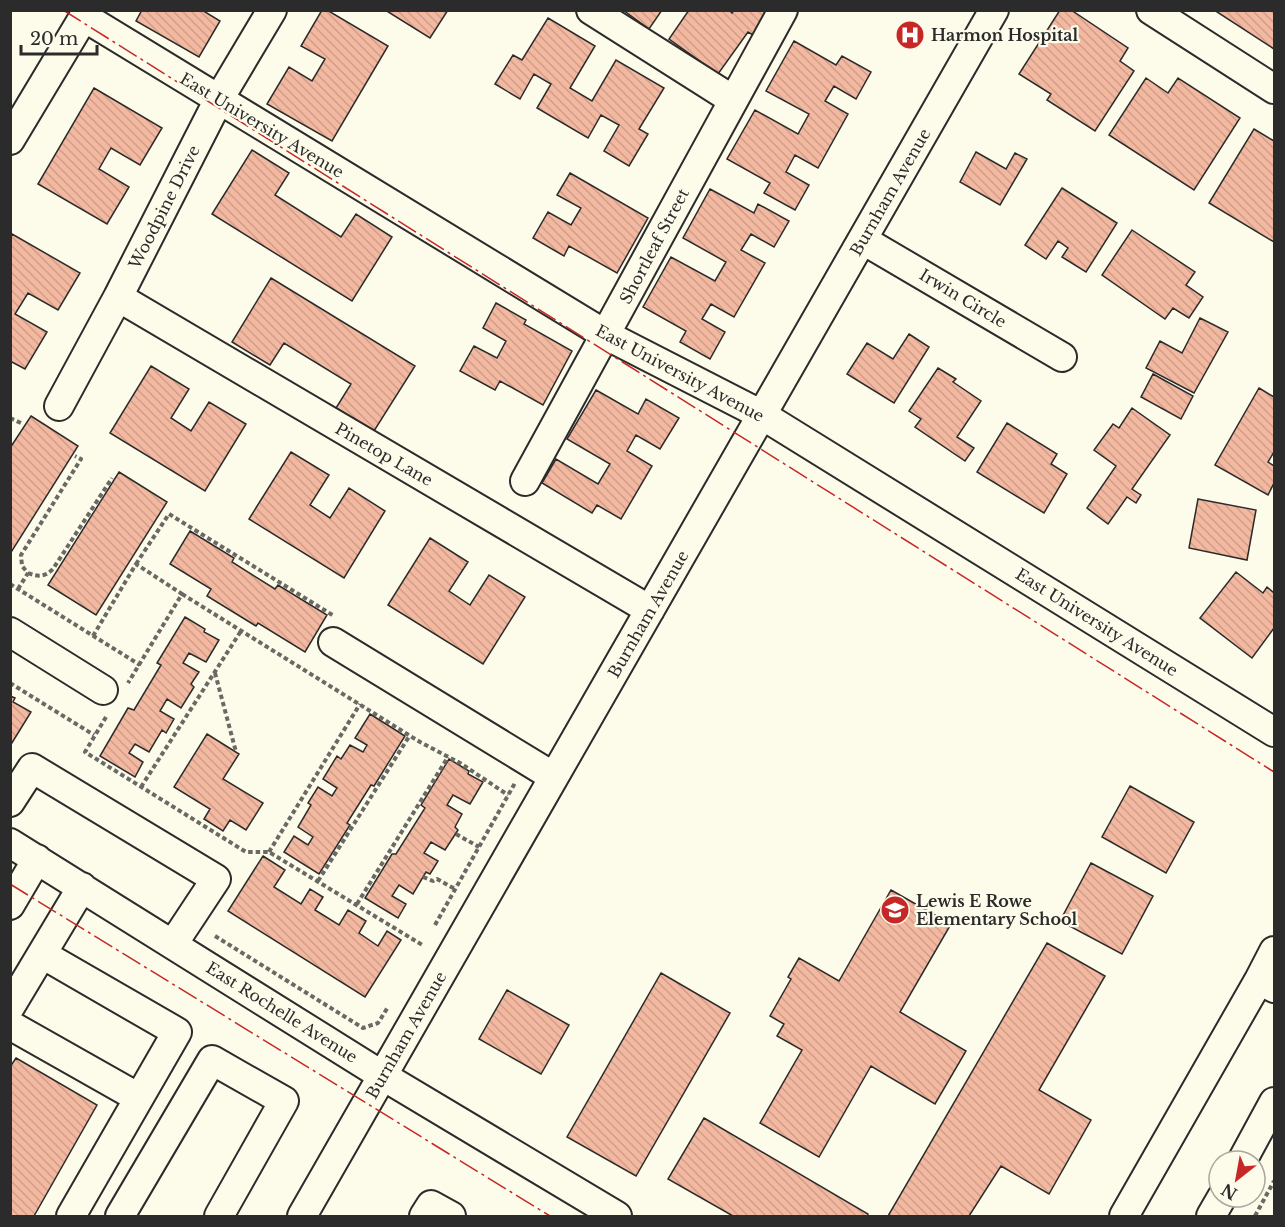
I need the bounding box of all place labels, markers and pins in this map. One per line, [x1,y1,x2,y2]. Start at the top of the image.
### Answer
hospital icon: Harmon Hospital [894,19,926,51]
place label: Harmon Hospital [931,25,1078,45]
place label: Lewis E Rowe Elementary School [916,891,1078,929]
school or university icon: Lewis E Rowe Elementary School [879,894,911,926]

